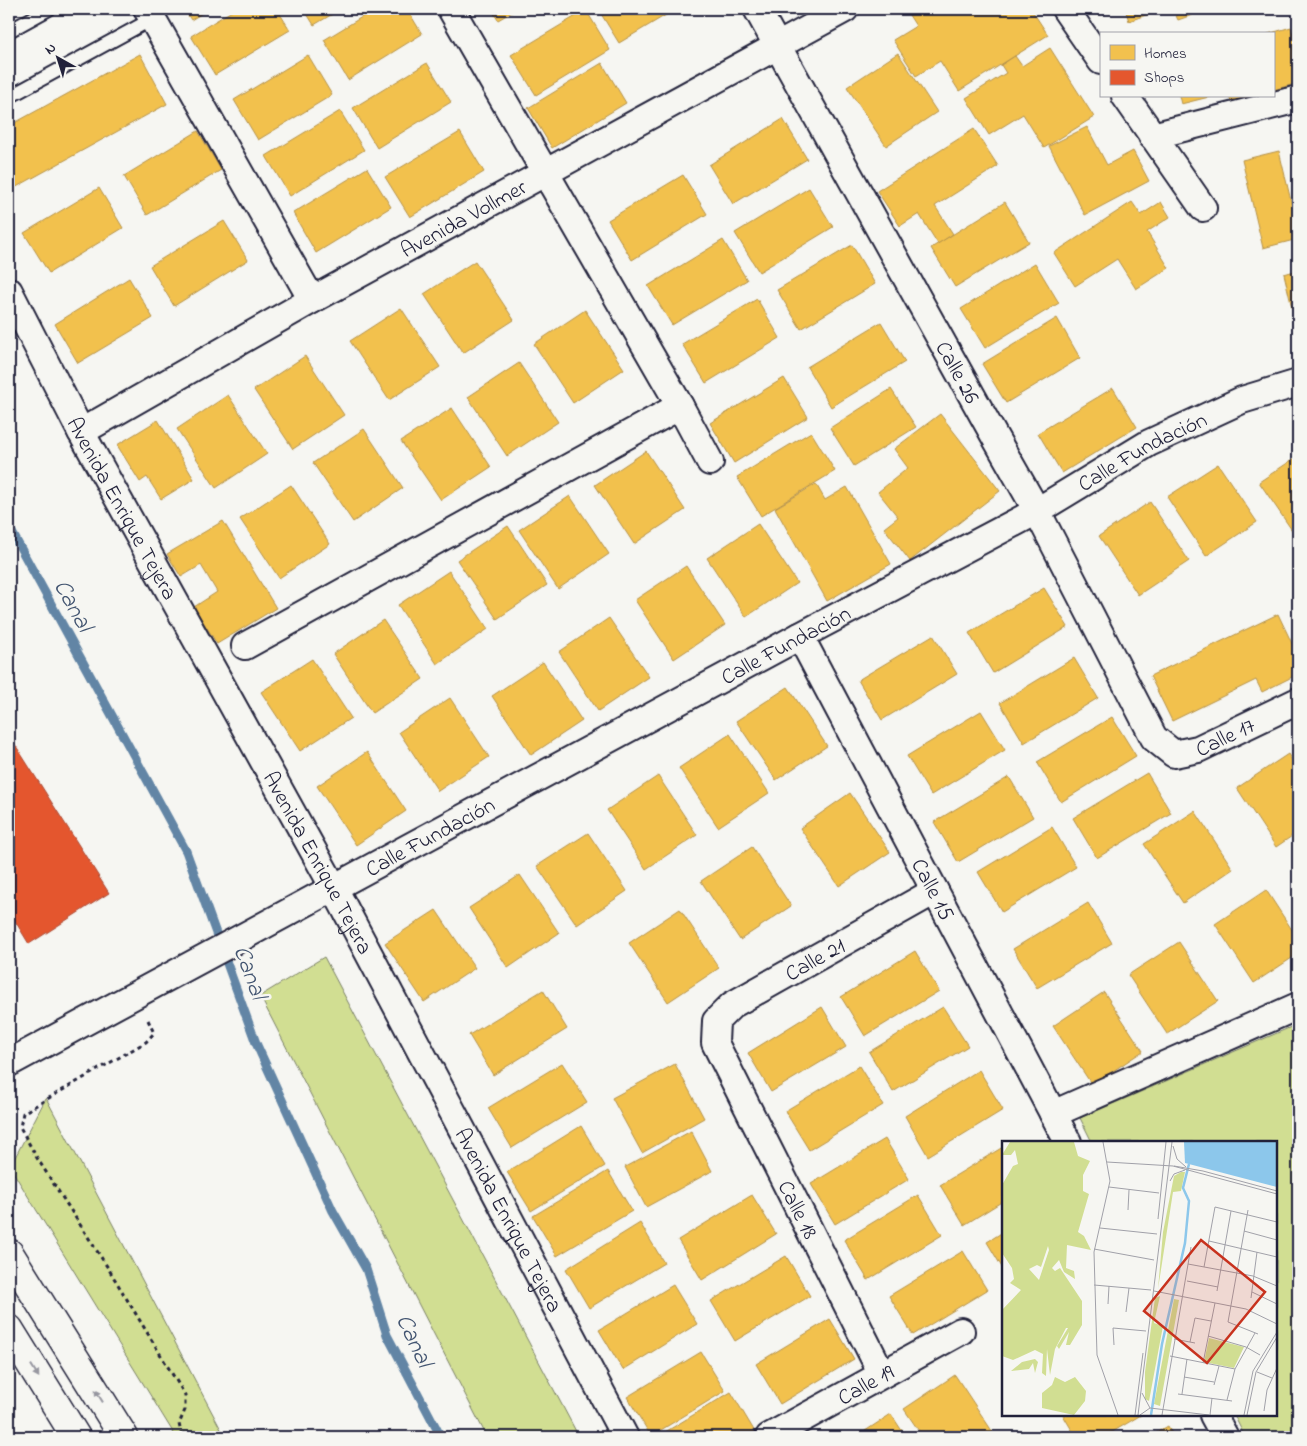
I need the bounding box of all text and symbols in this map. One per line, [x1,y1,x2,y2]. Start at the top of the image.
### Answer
north arrow [32,32,82,82]
legend [1100,32,1274,98]
text: N [40,38,61,60]
text: Homes [1144,43,1187,65]
text: Shops [1144,67,1184,89]
street label: Avenida Vollmer [395,173,533,268]
street label: Calle 26 [926,336,986,411]
street label: Calle Fundación [1073,405,1213,502]
street label: Avenida Enrique Tejera [57,412,184,607]
water label: Canal [43,574,102,641]
street label: Calle Fundación [716,599,857,695]
street label: Calle 17 [1191,711,1261,767]
street label: Avenida Enrique Tejera [253,766,379,961]
street label: Calle Fundación [360,790,502,887]
street label: Calle 15 [902,853,961,927]
street label: Calle 21 [780,932,852,991]
water label: Canal [223,941,276,1007]
street label: Avenida Enrique Tejera [445,1123,569,1319]
inset map [1002,1141,1277,1416]
street label: Calle 18 [768,1175,825,1245]
water label: Canal [385,1309,441,1376]
street label: Calle 19 [833,1358,901,1415]
one-way arrow [30,1364,39,1377]
one-way arrow [94,1389,103,1403]

